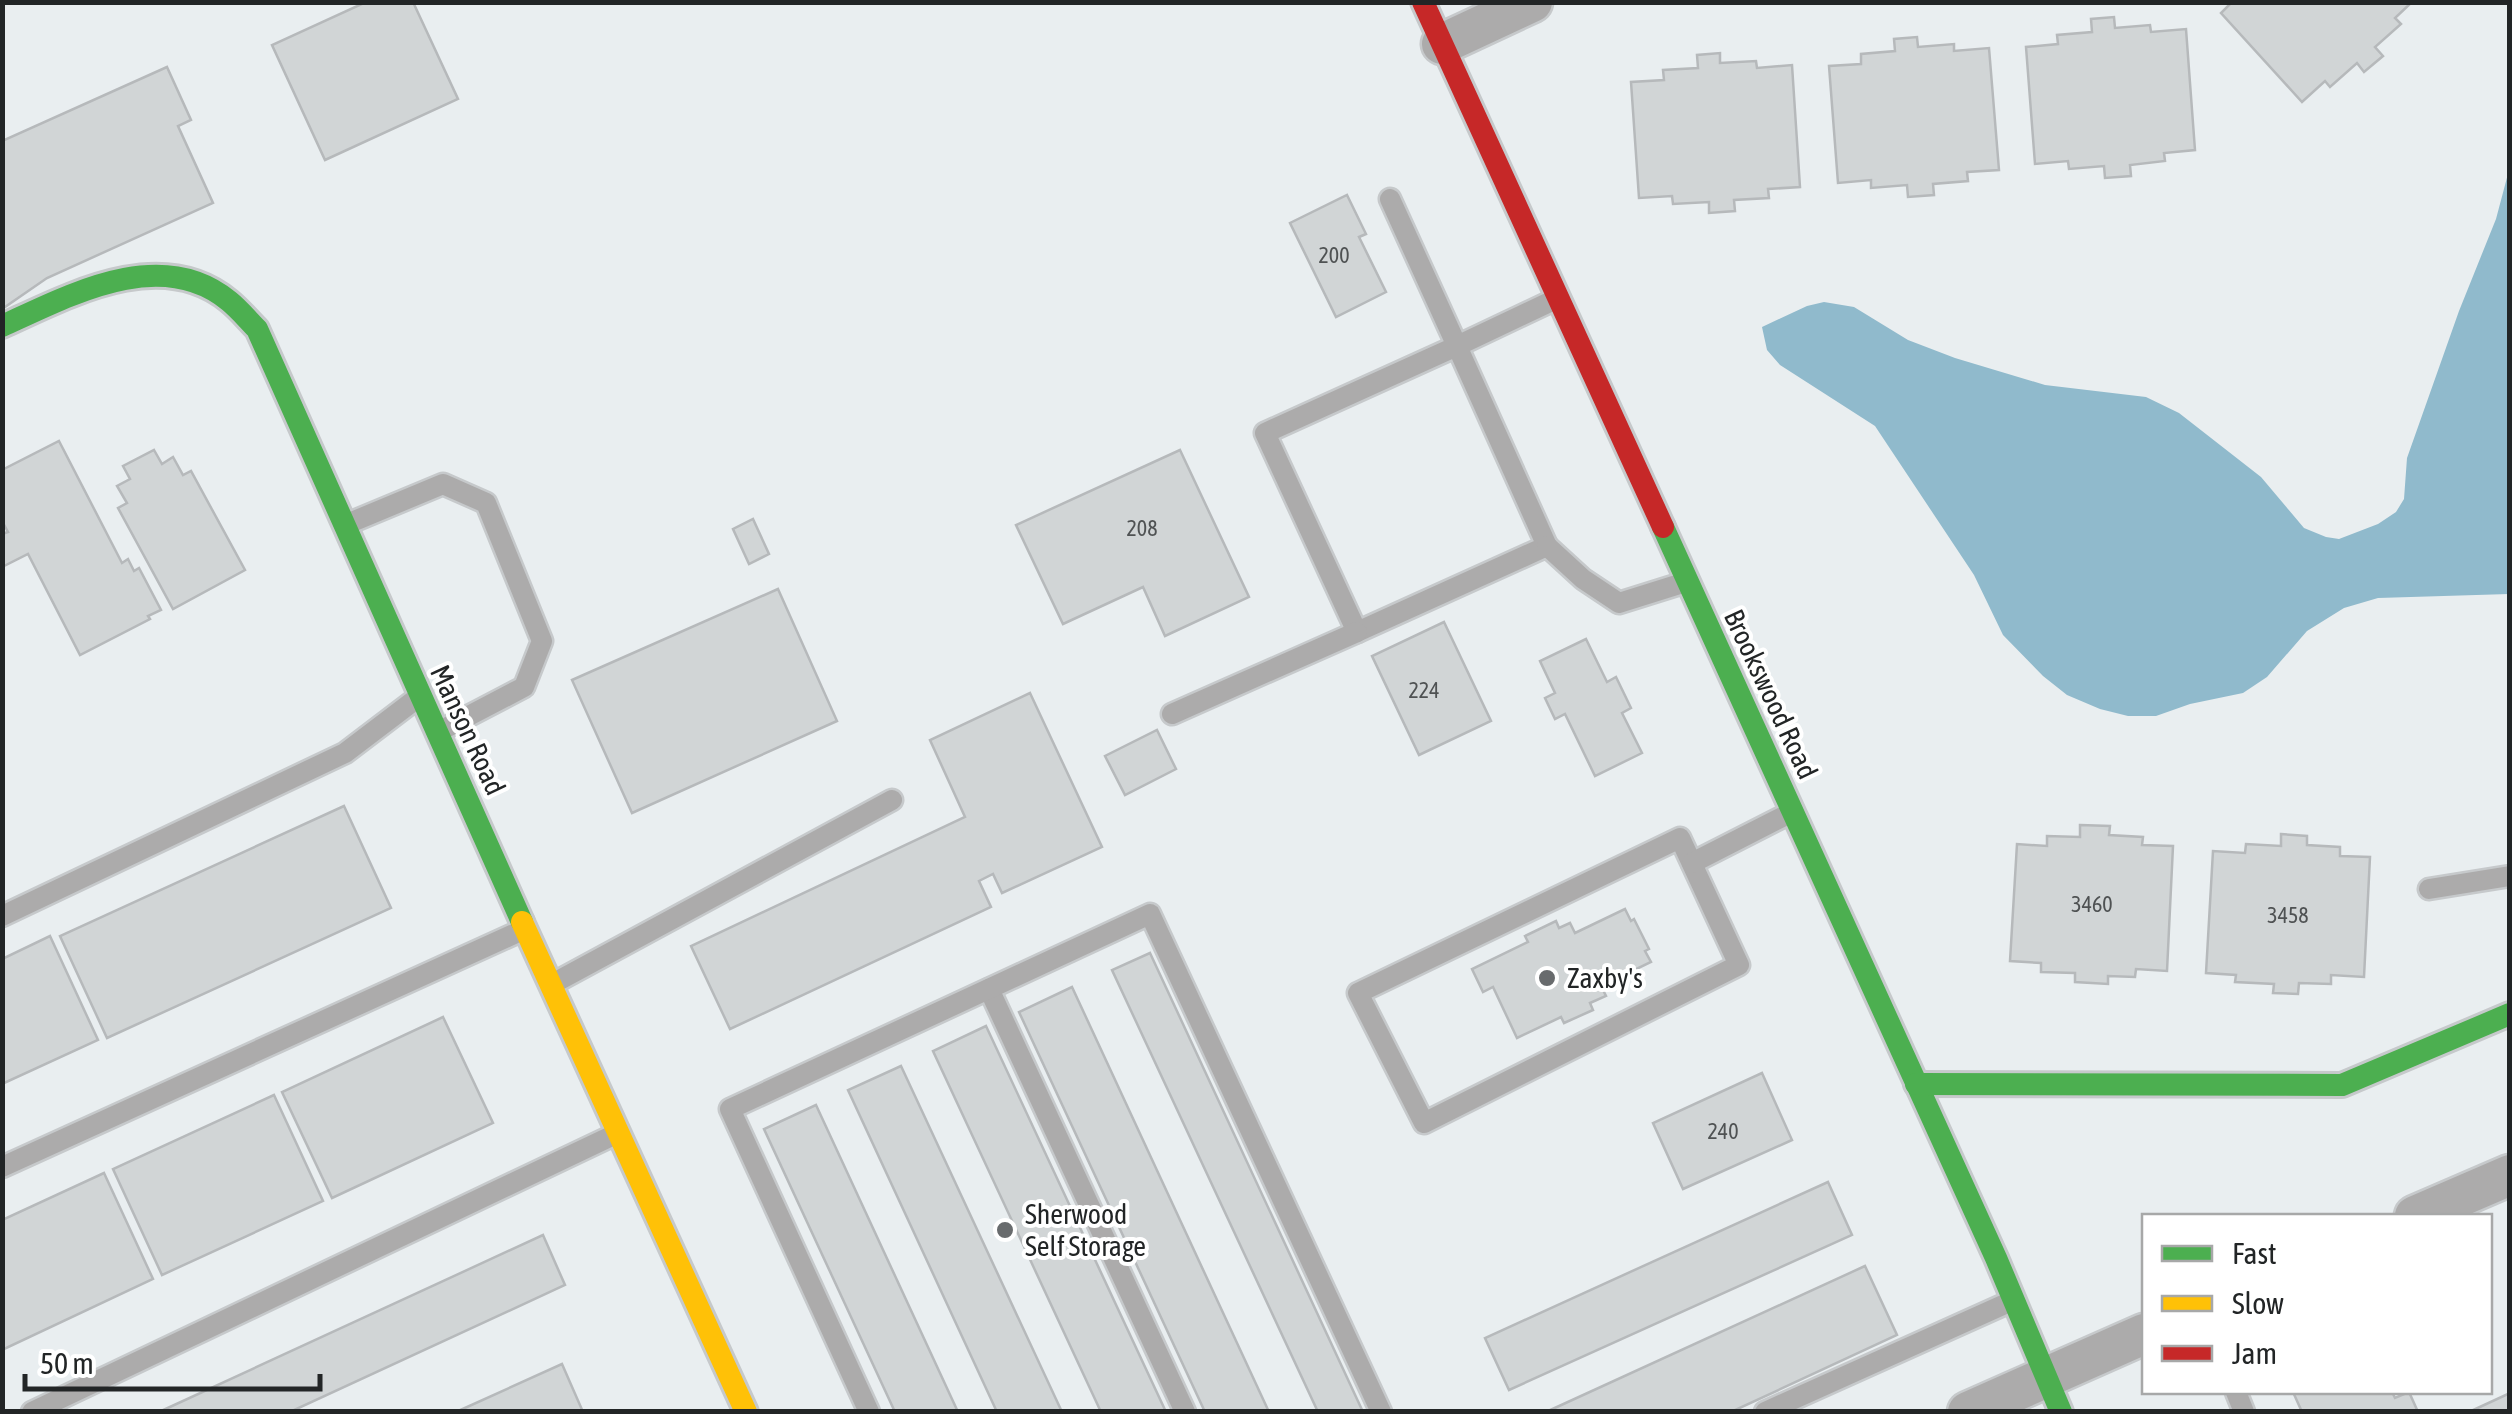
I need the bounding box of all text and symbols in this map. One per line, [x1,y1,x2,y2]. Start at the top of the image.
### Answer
house number: 200 [1318,242,1350,268]
house number: 208 [1126,515,1158,541]
street label: Brookswood Road [1718,604,1824,784]
street label: Manson Road [424,660,512,800]
house number: 224 [1408,677,1440,703]
house number: 3460 [2071,891,2113,917]
house number: 3458 [2267,902,2309,928]
place label: Zaxby's [1567,962,1643,994]
marker: Zaxby's [1536,967,1558,989]
house number: 240 [1707,1118,1739,1144]
place label: Sherwood Self Storage [1025,1198,1146,1262]
legend [2142,1214,2492,1394]
marker: Sherwood Self Storage [994,1219,1016,1241]
text: Fast [2232,1236,2277,1270]
text: Slow [2232,1286,2284,1320]
scale bar [25,1329,320,1391]
text: Jam [2232,1336,2277,1370]
text: 50 m [40,1346,94,1380]

